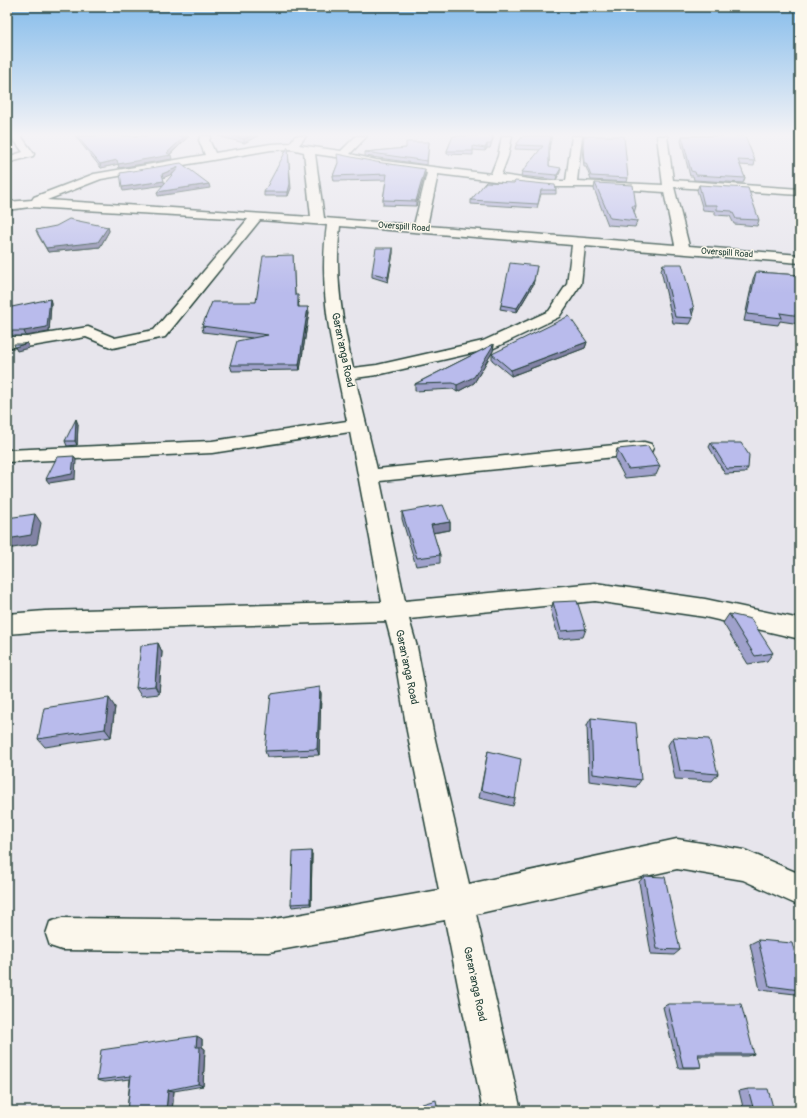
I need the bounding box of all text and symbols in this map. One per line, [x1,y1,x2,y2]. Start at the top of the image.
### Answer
street label: Overspill Road [378,220,430,234]
street label: Overspill Road [701,246,753,260]
street label: Garan'anga Road [329,311,357,389]
street label: Garan'anga Road [393,628,421,706]
street label: Garan'anga Road [461,945,489,1023]

